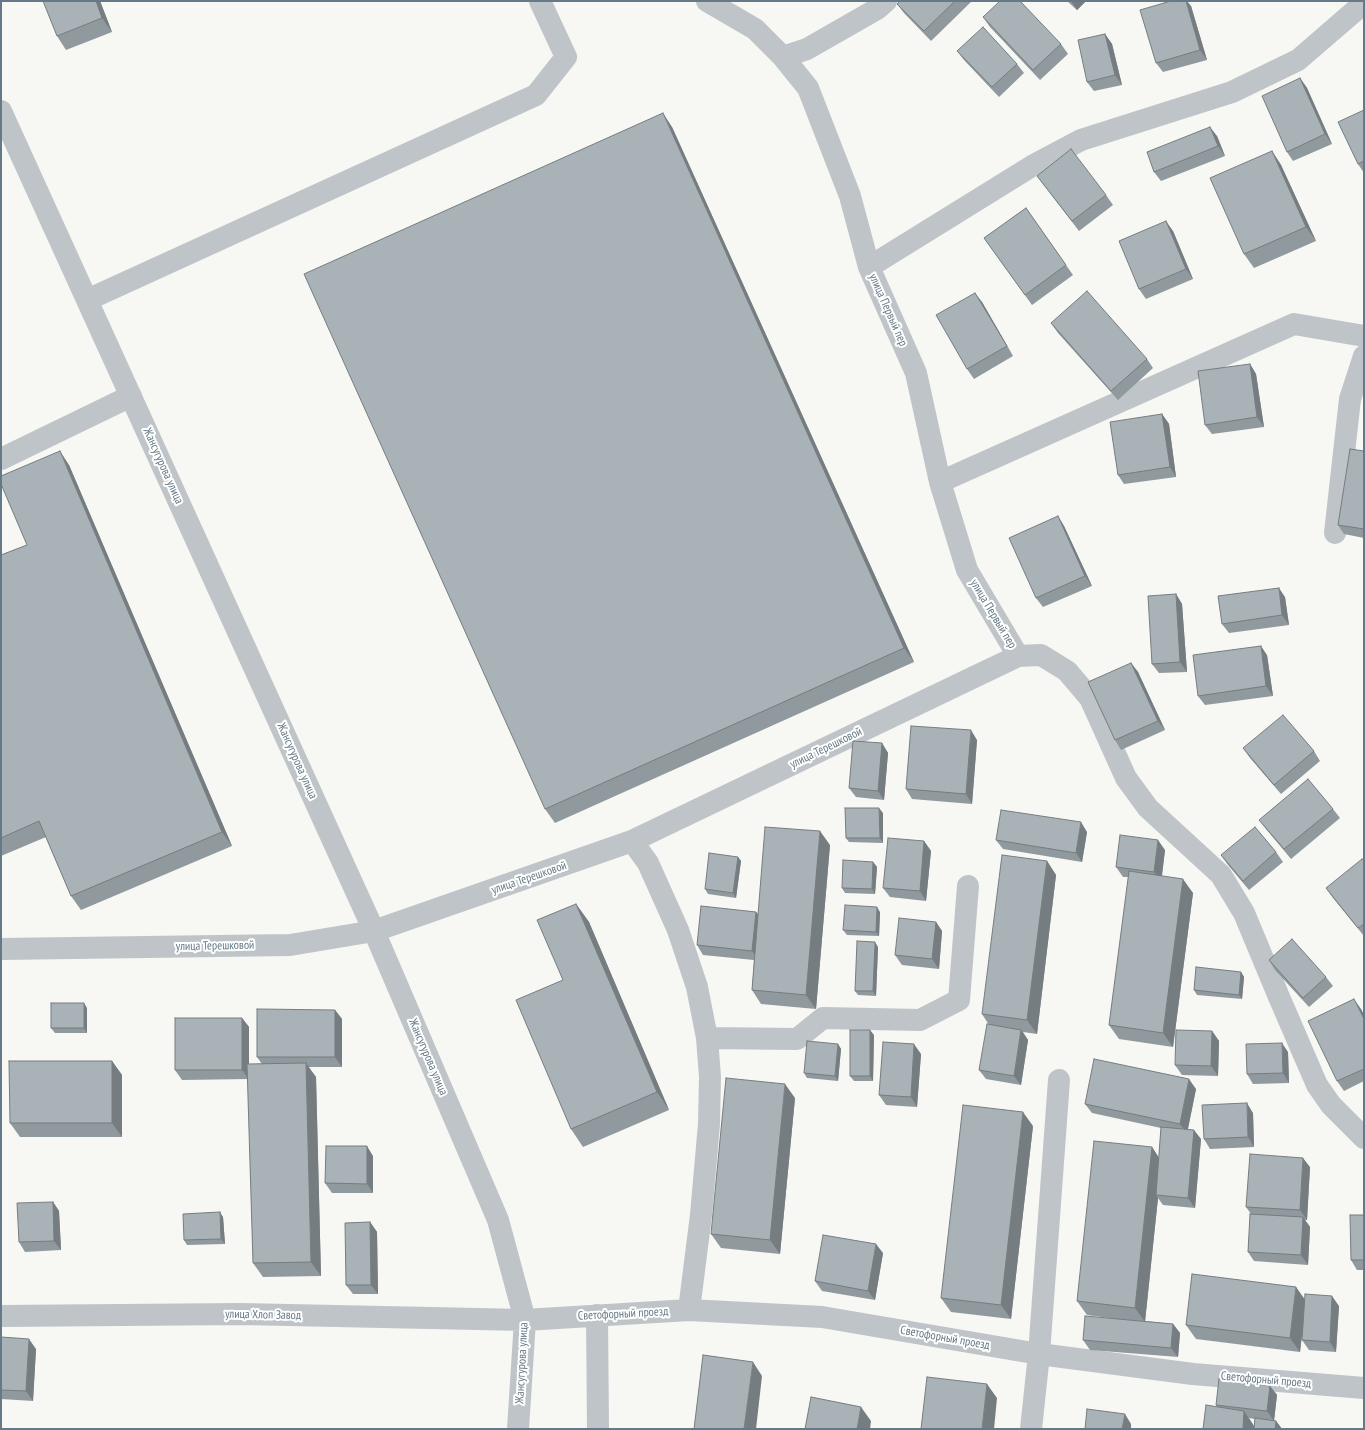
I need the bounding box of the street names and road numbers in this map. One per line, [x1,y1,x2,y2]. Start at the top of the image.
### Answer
street label: улица Первый пер [866,271,910,349]
street label: Жансугурова улица [140,426,186,506]
street label: улица Первый пер [967,577,1019,651]
street label: Жансугурова улица [274,721,320,801]
street label: улица Терешковой [788,724,864,772]
street label: улица Терешковой [490,858,568,898]
street label: улица Терешковой [176,938,254,954]
street label: Жансугурова улица [405,1017,451,1097]
street label: Светофорный проезд [577,1304,669,1324]
street label: улица Хлоп Завод [225,1307,301,1323]
street label: Жансугурова улица [513,1322,531,1404]
street label: Светофорный проезд [899,1323,991,1353]
street label: Светофорный проезд [1220,1369,1312,1391]

